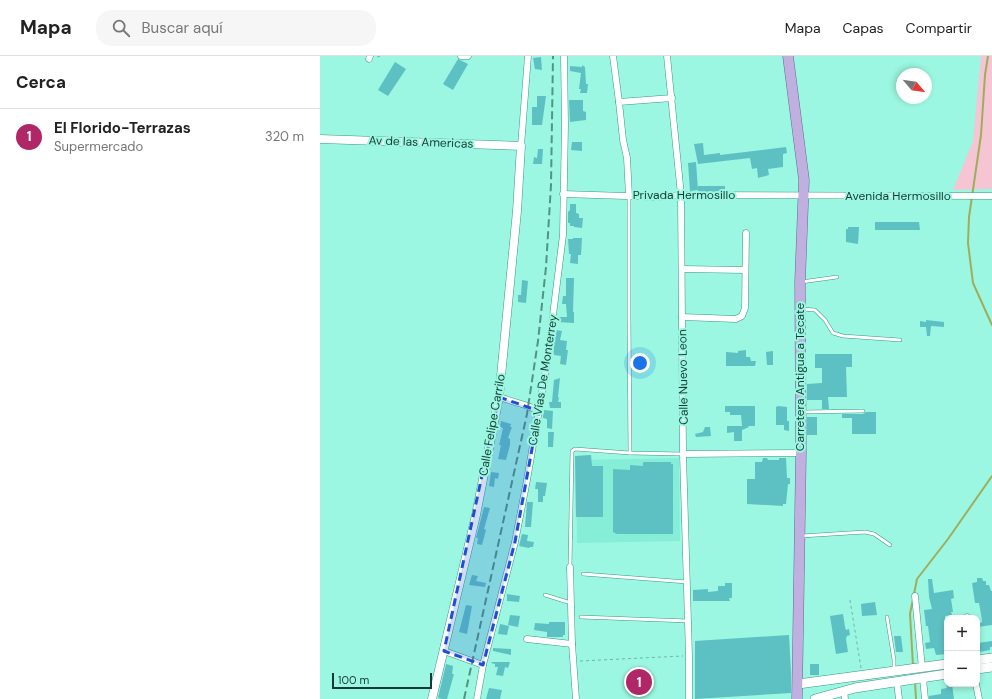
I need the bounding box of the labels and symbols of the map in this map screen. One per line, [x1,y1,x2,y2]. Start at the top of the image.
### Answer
north arrow [896,68,932,104]
street label: Av de las Americas [368,132,474,152]
street label: Privada Hermosillo [633,187,735,203]
street label: Avenida Hermosillo [845,188,951,204]
street label: Carretera Antigua a Tecate [792,303,808,451]
street label: Calle Vías De Monterrey [525,313,561,447]
street label: Calle Nuevo Leon [674,329,692,425]
your location [630,353,650,373]
street label: Calle Felipe Carrilo [475,373,509,477]
pin: 1 [626,667,652,697]
scale bar [332,671,432,690]

